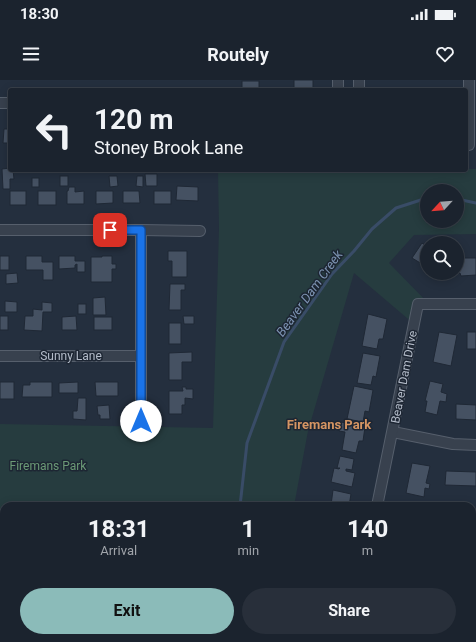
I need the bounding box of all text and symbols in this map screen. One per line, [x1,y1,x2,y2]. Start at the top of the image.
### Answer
text: 18:30 [20,5,59,23]
icon: menu [20,43,42,65]
icon: heart [434,43,456,65]
text: Routely [207,44,269,65]
text: 120 m [94,103,173,136]
icon: left [28,104,80,156]
text: Stoney Brook Lane [94,137,243,158]
north arrow [420,184,464,228]
map controls [420,184,464,280]
pin [93,213,127,247]
icon: arrive [99,219,121,241]
button: search [420,236,464,280]
water label: Beaver Dam Creek [273,247,346,339]
street label: Beaver Dam Drive [388,329,420,425]
street label: Sunny Lane [40,349,102,363]
position arrow [120,400,162,442]
district label: Firemans Park [287,417,372,432]
park label: Firemans Park [10,459,87,473]
text: 18:31 [88,515,150,543]
text: 1 [241,515,255,543]
text: 140 [347,515,388,543]
text: Arrival [100,543,137,558]
text: min [237,543,259,558]
text: m [362,543,373,558]
button: Exit [20,588,234,634]
button: Share [242,588,456,634]

